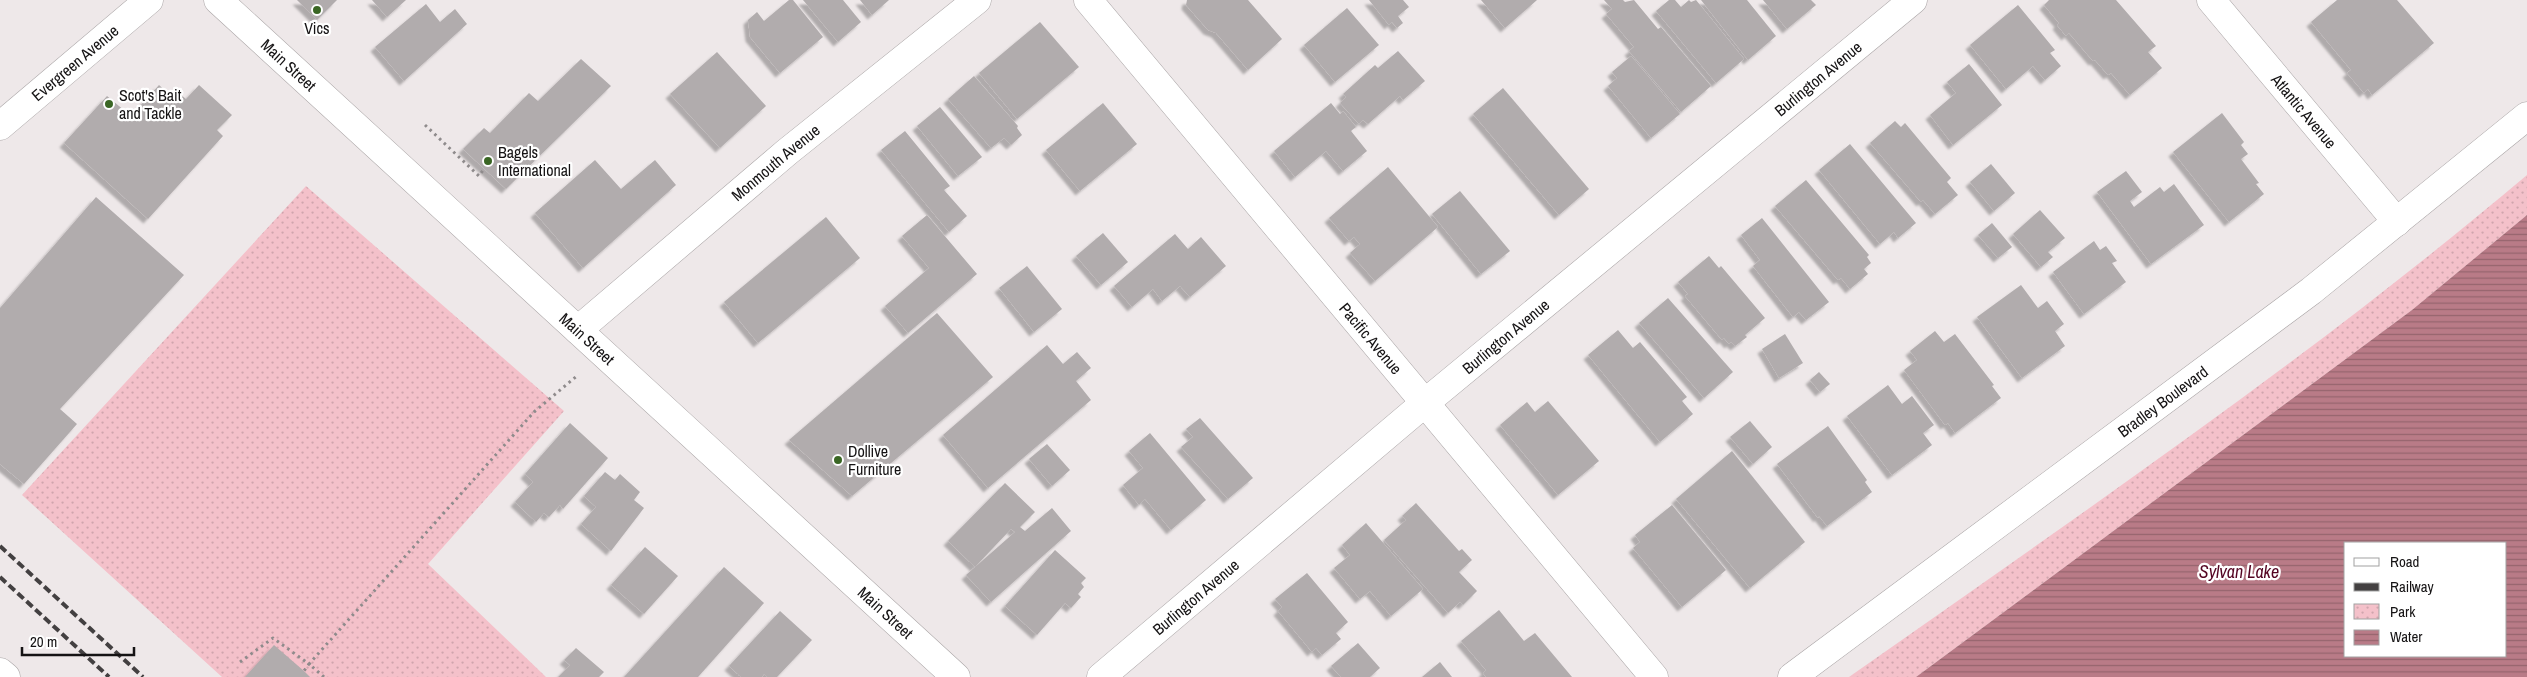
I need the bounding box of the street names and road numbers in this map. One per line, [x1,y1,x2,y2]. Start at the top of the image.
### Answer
street label: Evergreen Avenue [27,20,123,106]
street label: Main Street [256,34,321,96]
street label: Burlington Avenue [1770,36,1866,121]
street label: Atlantic Avenue [2266,68,2342,153]
street label: Monmouth Avenue [726,119,824,206]
street label: Burlington Avenue [1457,294,1554,379]
street label: Pacific Avenue [1334,298,1407,379]
street label: Main Street [555,308,620,370]
street label: Bradley Boulevard [2113,360,2212,442]
street label: Burlington Avenue [1148,554,1244,640]
street label: Main Street [853,581,918,644]

